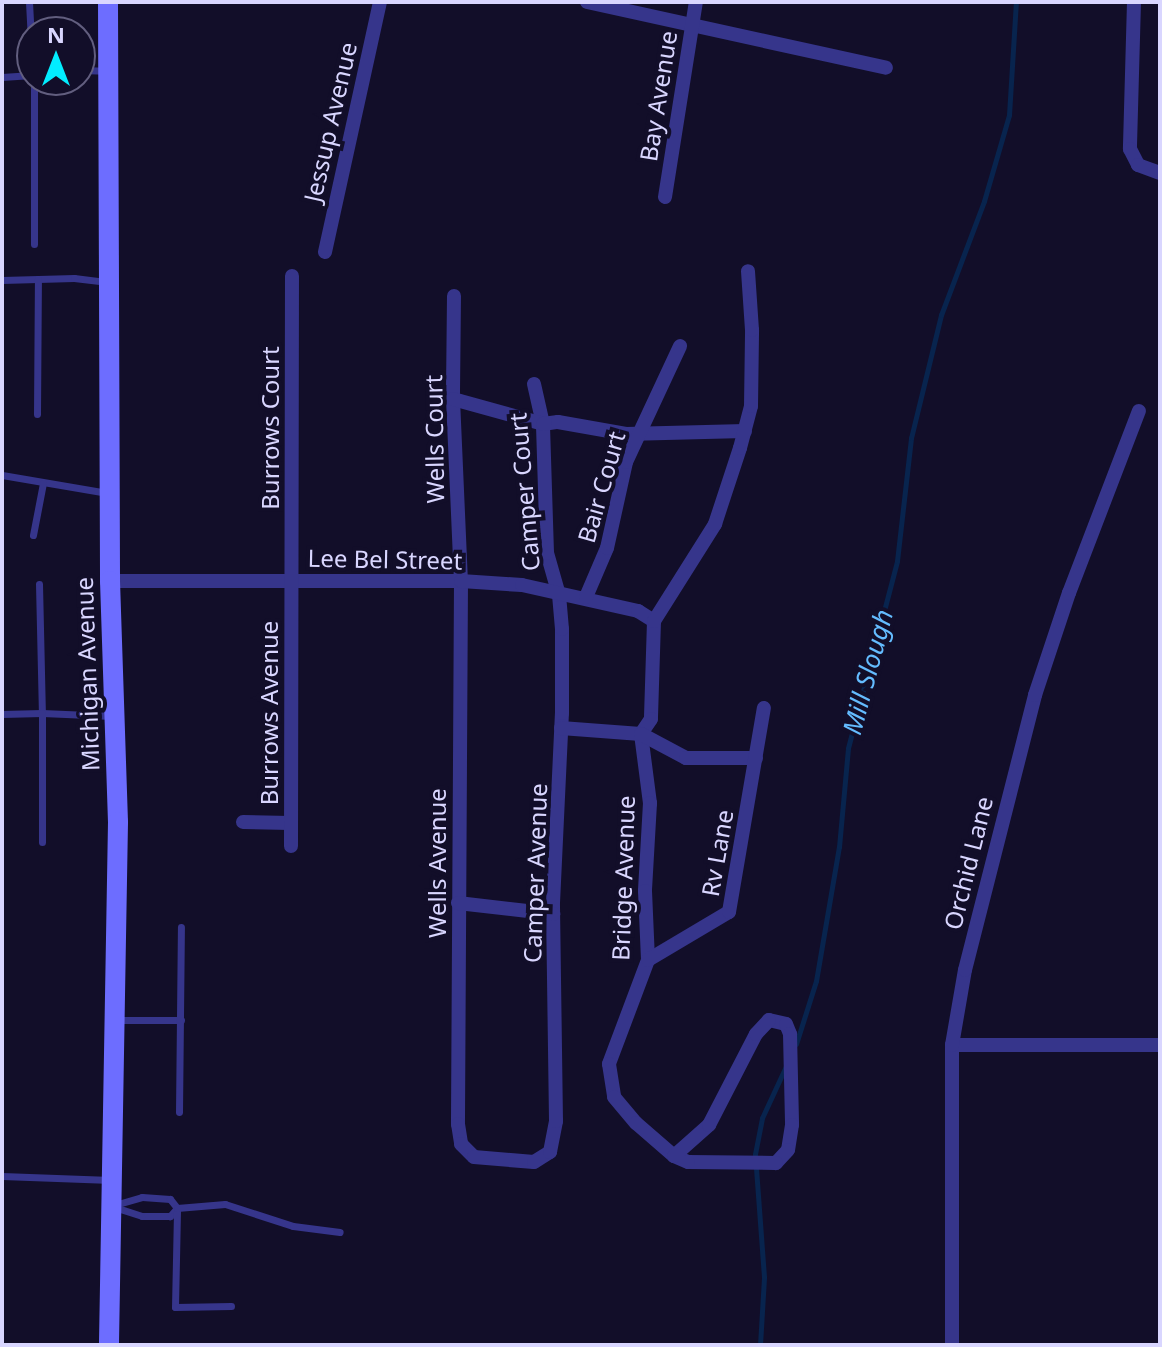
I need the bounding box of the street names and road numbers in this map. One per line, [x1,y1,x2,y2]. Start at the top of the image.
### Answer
street label: Bay Avenue [633,29,683,163]
street label: Jessup Avenue [298,39,362,205]
street label: Burrows Court [256,346,284,510]
street label: Wells Court [418,374,450,504]
street label: Camper Court [503,412,545,572]
street label: Bair Court [571,428,631,546]
street label: Lee Bel Street [308,543,462,575]
street label: Michigan Avenue [69,577,105,771]
street label: Burrows Avenue [255,621,283,805]
street label: Camper Avenue [517,783,553,963]
street label: Wells Avenue [423,788,451,938]
street label: Orchid Lane [938,793,998,933]
street label: Bridge Avenue [606,795,640,961]
street label: Rv Lane [695,807,739,899]

